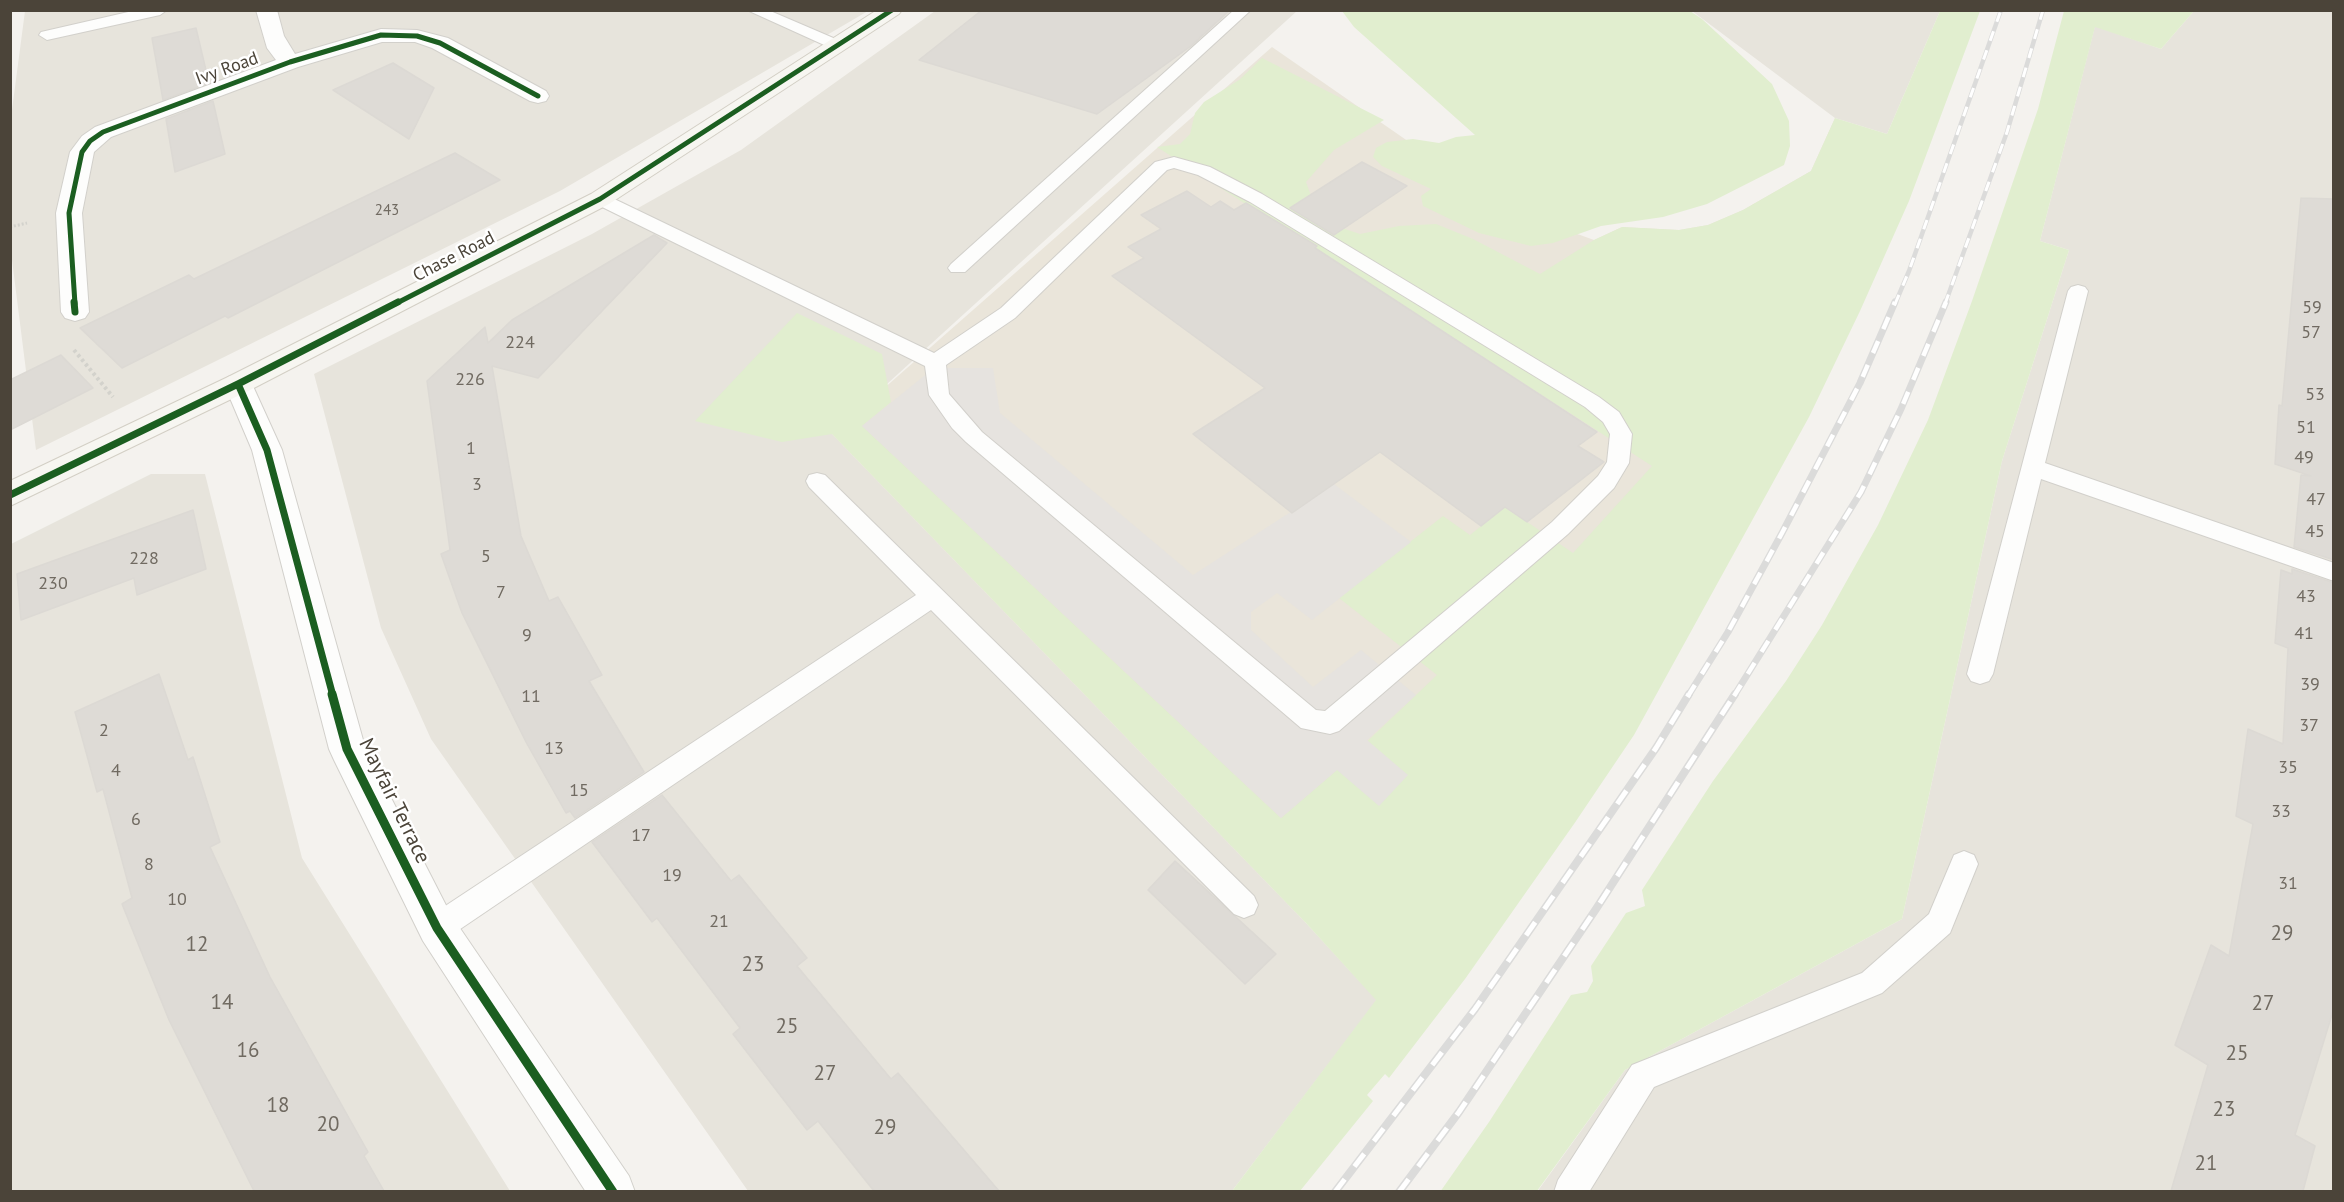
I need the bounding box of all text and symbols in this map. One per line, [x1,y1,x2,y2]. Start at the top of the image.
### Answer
street label: Ivy Road [193,48,261,90]
house number: 243 [375,202,399,220]
street label: Chase Road [410,227,498,287]
house number: 59 [2302,297,2322,319]
house number: 57 [2301,322,2321,344]
house number: 224 [505,332,535,354]
house number: 226 [455,369,485,391]
house number: 53 [2305,384,2325,406]
house number: 51 [2296,417,2316,439]
house number: 1 [466,438,476,460]
house number: 49 [2294,447,2314,469]
house number: 3 [472,474,482,496]
house number: 47 [2306,489,2326,511]
house number: 45 [2305,521,2325,543]
house number: 5 [481,546,491,568]
house number: 228 [129,548,159,570]
house number: 230 [38,573,68,595]
house number: 7 [496,582,506,604]
house number: 43 [2296,586,2316,608]
house number: 41 [2294,623,2314,645]
house number: 9 [522,625,532,647]
house number: 39 [2300,674,2320,696]
house number: 11 [521,686,541,708]
house number: 37 [2299,715,2319,737]
house number: 2 [99,720,109,742]
street label: Mayfair Terrace [353,734,435,868]
house number: 13 [544,738,564,760]
house number: 35 [2278,757,2298,779]
house number: 4 [111,760,121,782]
house number: 15 [569,780,589,802]
house number: 33 [2271,801,2291,823]
house number: 6 [131,809,141,831]
house number: 17 [631,825,651,847]
house number: 8 [144,854,154,876]
house number: 19 [662,865,682,887]
house number: 31 [2278,873,2298,895]
house number: 10 [167,889,187,911]
house number: 21 [709,911,729,933]
house number: 29 [2271,921,2293,947]
house number: 12 [186,932,208,958]
house number: 23 [742,952,764,978]
house number: 14 [211,990,233,1016]
house number: 27 [2252,991,2274,1017]
house number: 25 [776,1014,798,1040]
house number: 16 [237,1038,259,1064]
house number: 25 [2226,1041,2248,1067]
house number: 27 [814,1061,836,1087]
house number: 18 [267,1093,289,1119]
house number: 23 [2213,1097,2235,1123]
house number: 20 [317,1112,339,1138]
house number: 29 [874,1115,896,1141]
house number: 21 [2195,1151,2217,1177]

